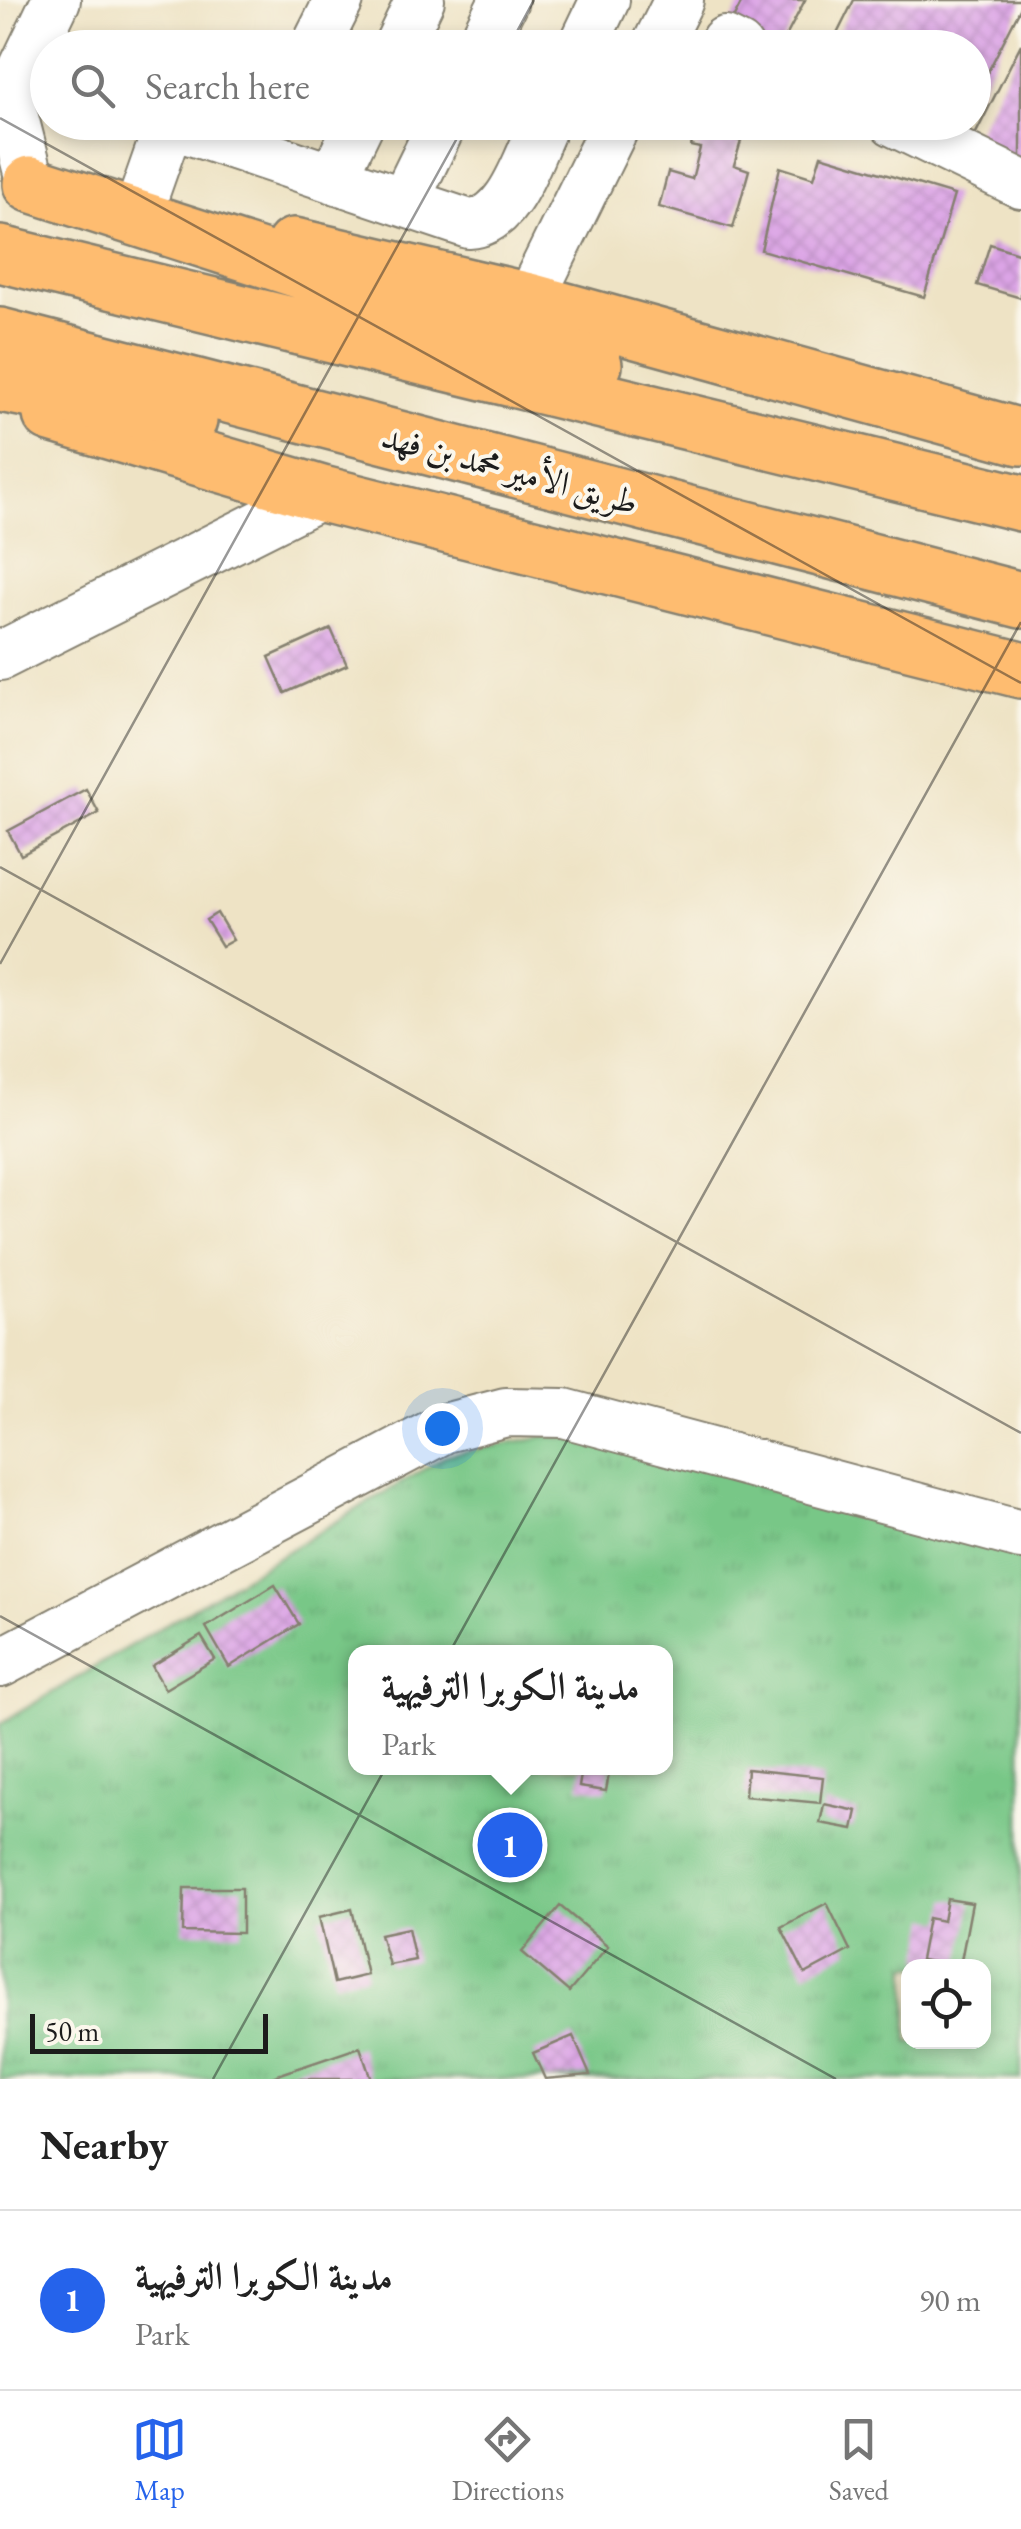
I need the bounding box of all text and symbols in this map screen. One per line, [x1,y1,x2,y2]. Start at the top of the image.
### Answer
search box [30,30,991,140]
icon: search [65,58,120,113]
text: Search here [145,61,310,110]
street label: طريق الأمير محمد بن فهد [377,412,644,524]
your location [417,1403,468,1454]
popup [348,1645,673,1775]
text: مدينة الكوبرا الترفيهية [382,1661,639,1710]
text: Park [382,1723,436,1765]
pin: 1 [478,1808,542,1882]
map controls [901,1959,991,2049]
button: locate [901,1959,991,2049]
scale bar [30,2009,268,2054]
text: 50 m [45,2013,99,2049]
text: Nearby [40,2117,169,2172]
text: مدينة الكوبرا الترفيهية [135,2251,393,2300]
text: 1 [64,2279,81,2321]
text: 90 m [919,2279,981,2321]
text: Park [135,2313,190,2355]
tab: Map [132,2412,187,2508]
tab: Directions [452,2412,564,2508]
tab: Saved [829,2412,889,2508]

